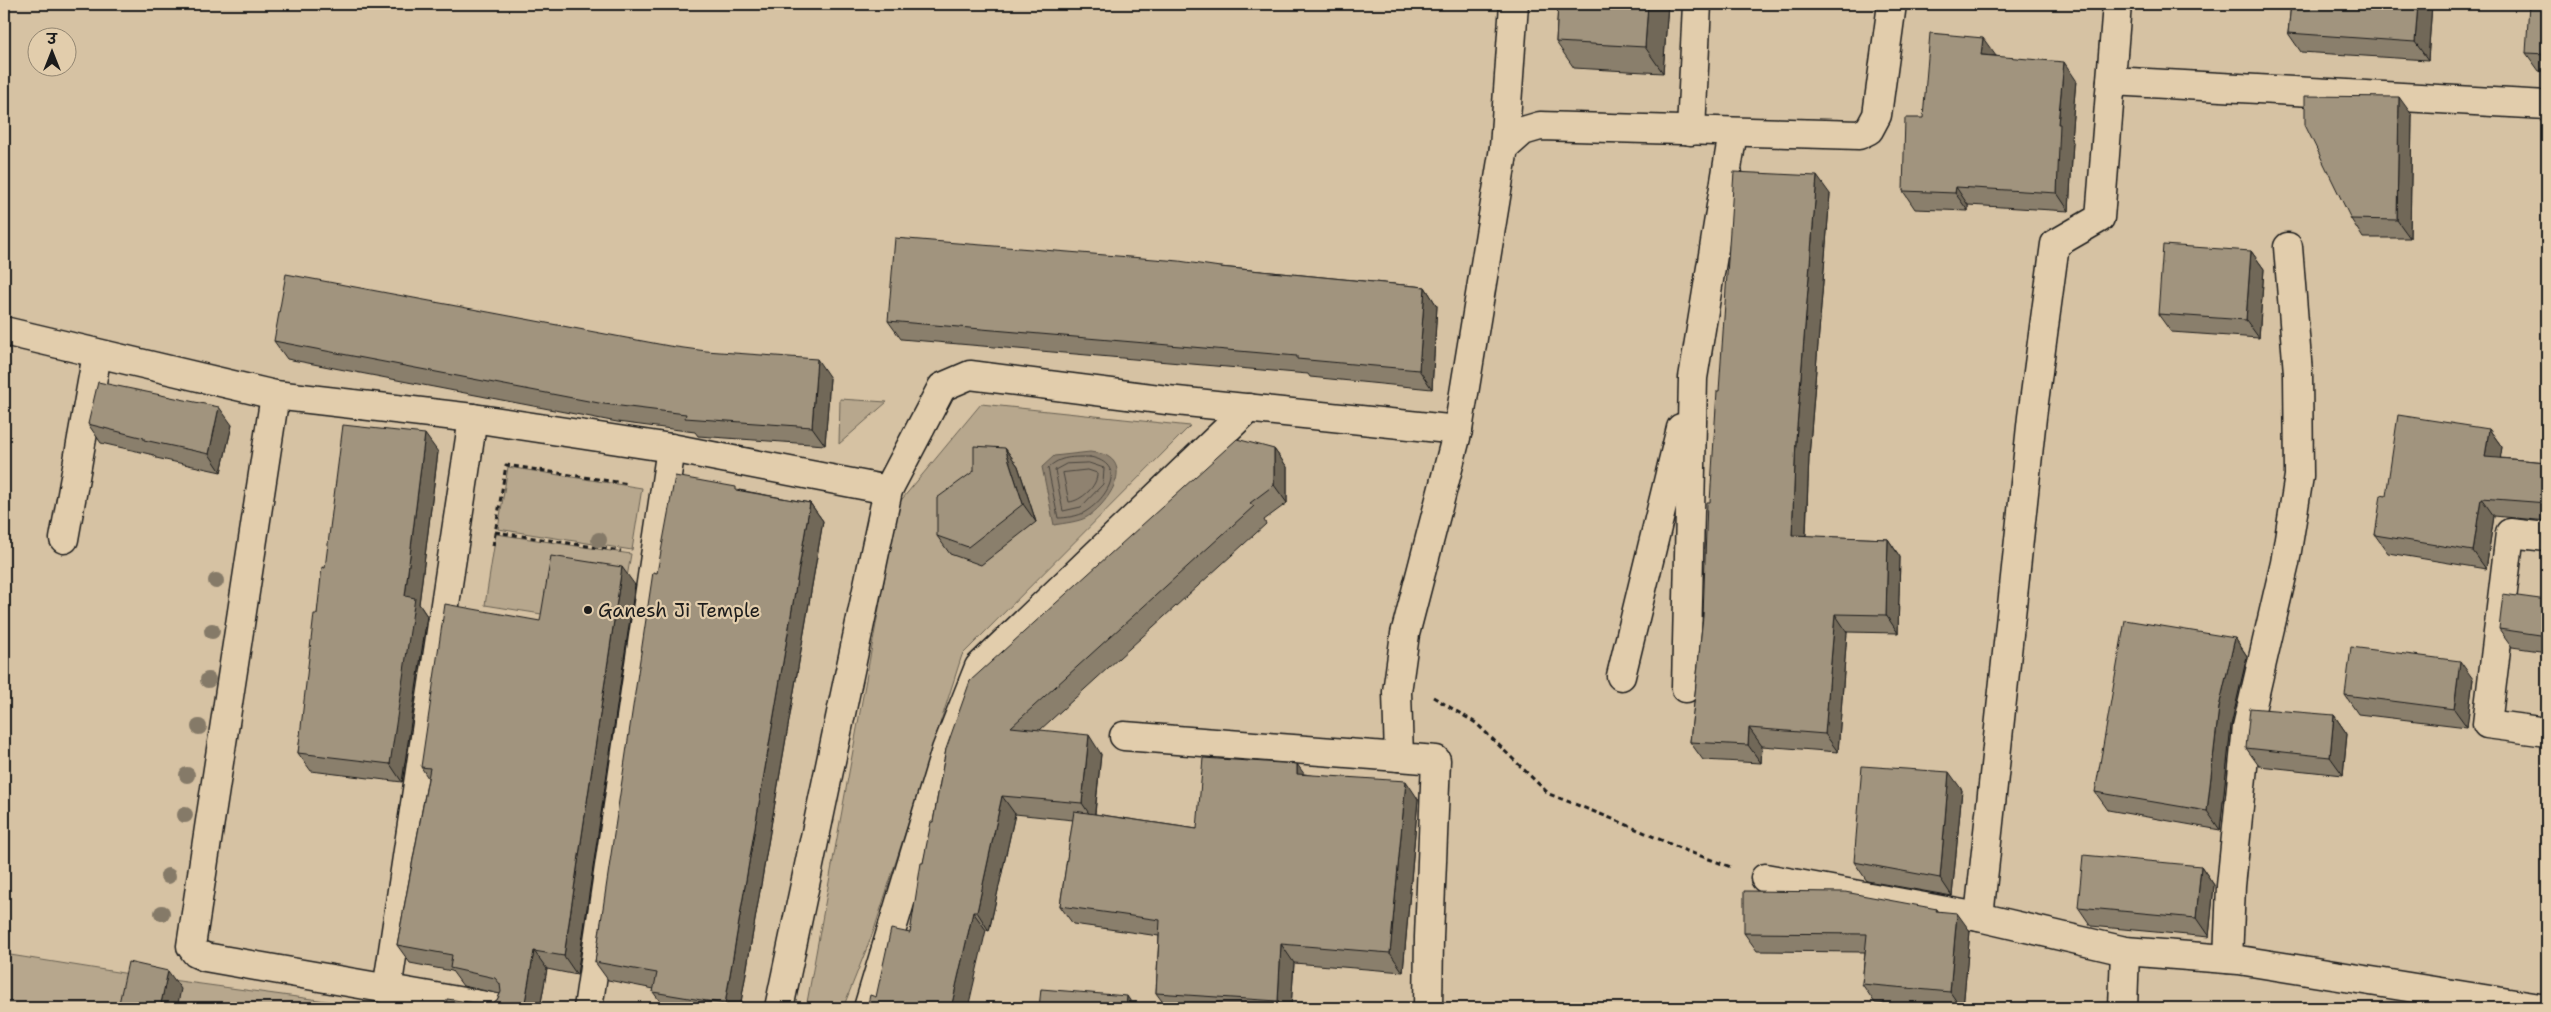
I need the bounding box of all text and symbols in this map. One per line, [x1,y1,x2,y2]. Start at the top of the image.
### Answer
north arrow [28,28,78,78]
text: उ [45,30,58,48]
place label: Ganesh Ji Temple [598,598,760,623]
marker: Ganesh Ji Temple [582,604,594,616]

